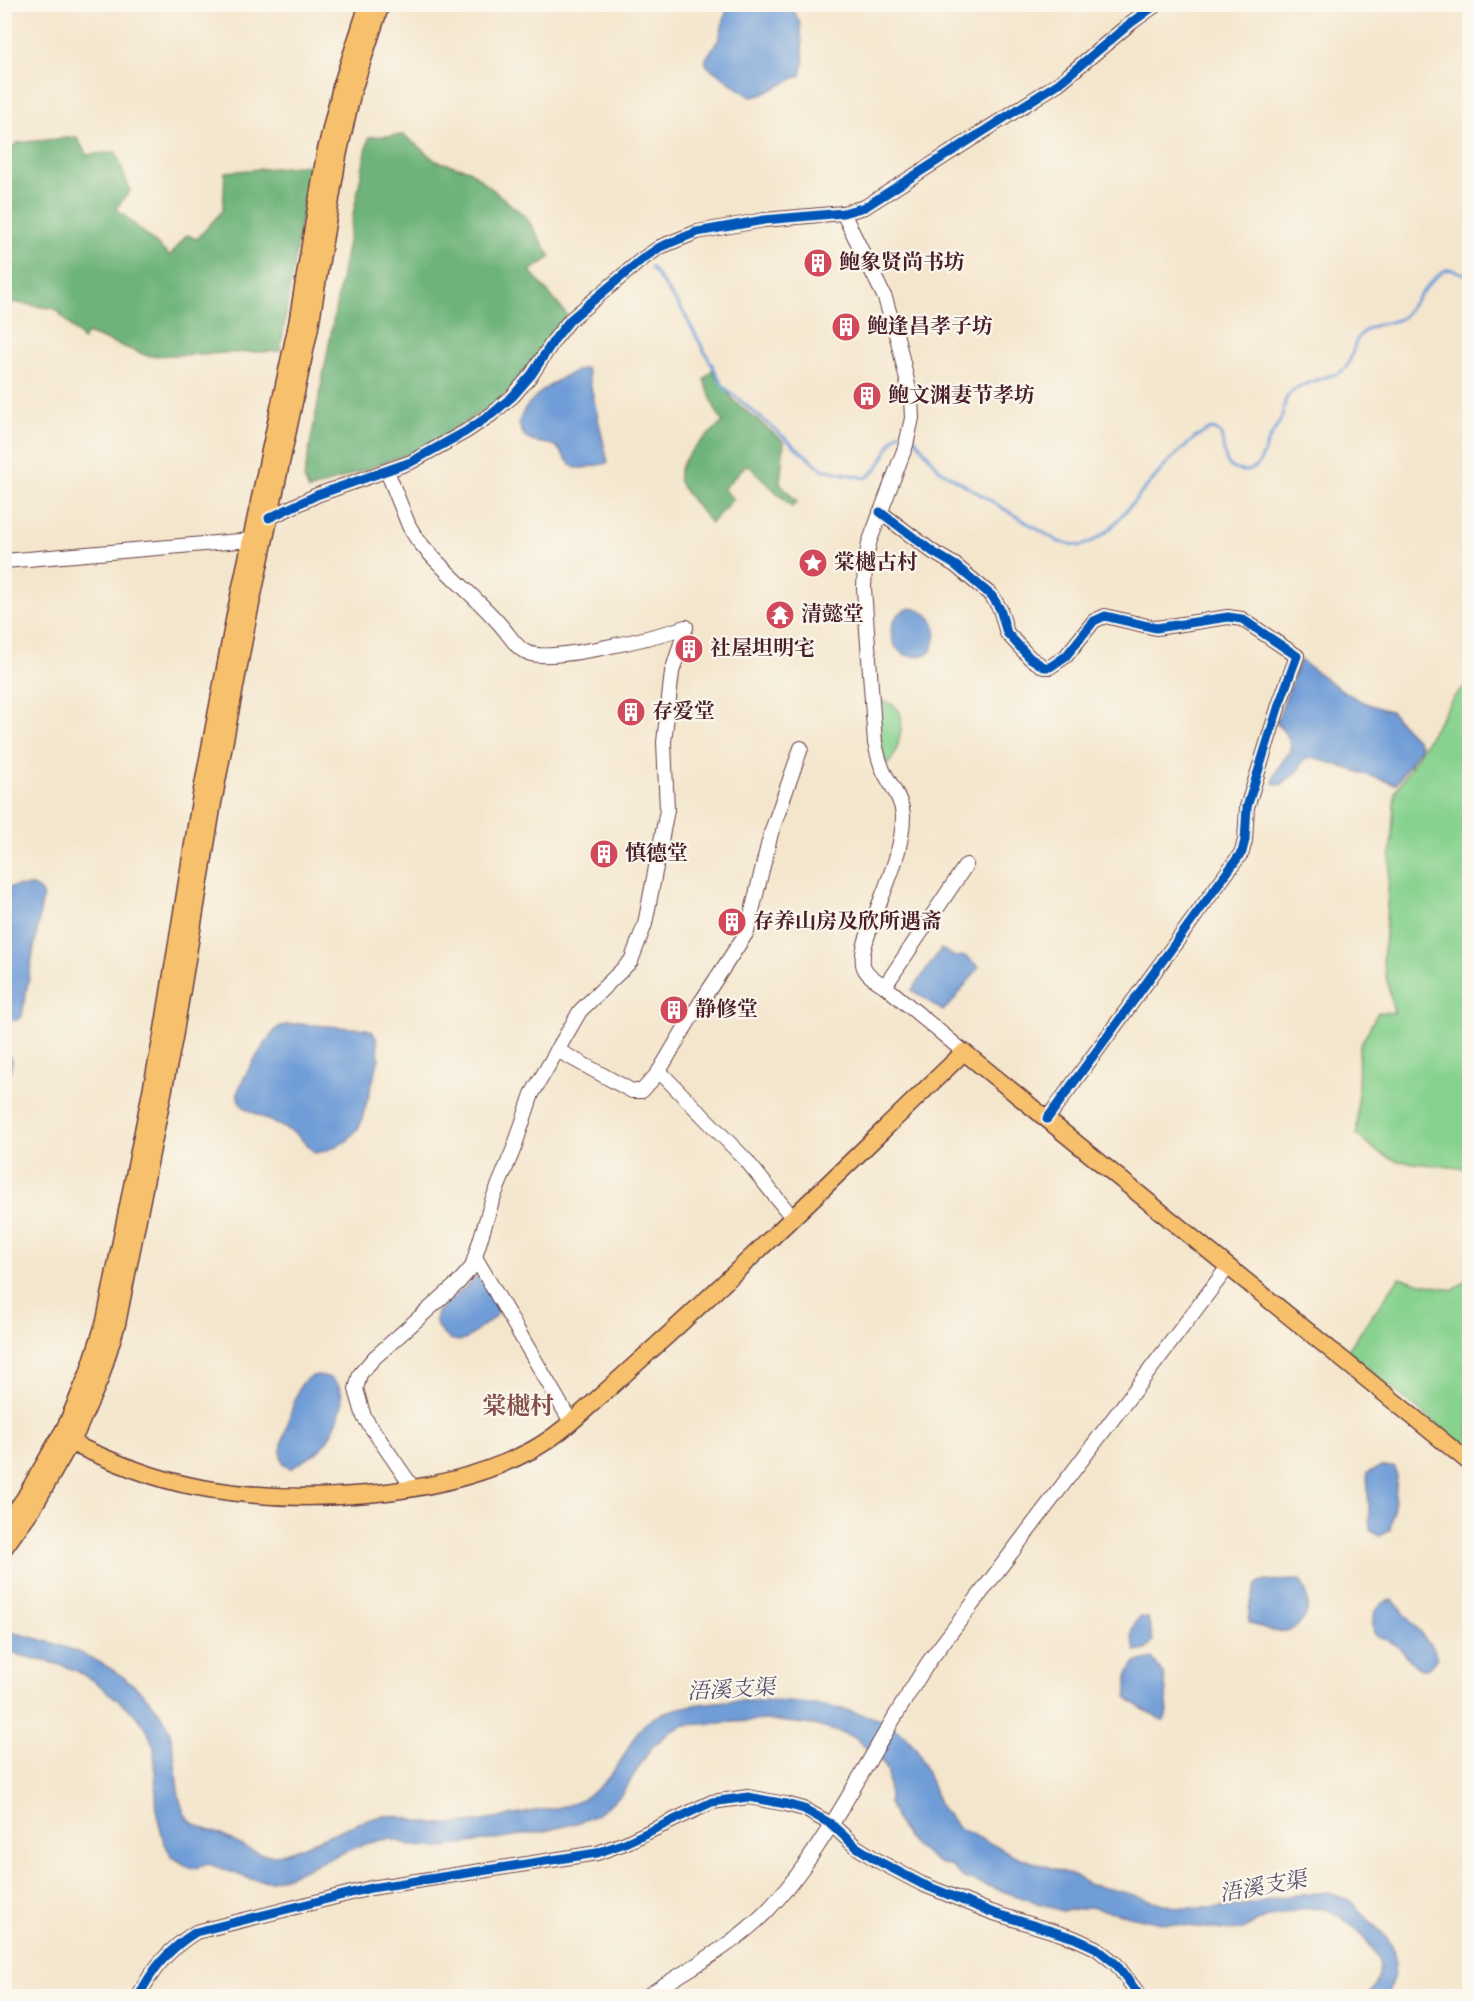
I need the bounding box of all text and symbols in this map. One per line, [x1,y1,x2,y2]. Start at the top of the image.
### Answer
building icon: 鲍象贤尚书坊 [802,247,834,279]
place label: 鲍象贤尚书坊 [839,250,965,276]
building icon: 鲍逢昌孝子坊 [830,311,862,343]
place label: 鲍逢昌孝子坊 [867,314,993,340]
building icon: 鲍文渊妻节孝坊 [851,380,883,412]
place label: 鲍文渊妻节孝坊 [888,383,1035,409]
place icon: 棠樾古村 [797,547,829,579]
place label: 棠樾古村 [834,550,918,576]
temple icon: 清懿堂 [764,599,796,631]
place label: 清懿堂 [801,602,864,628]
building icon: 社屋坦明宅 [673,633,705,665]
place label: 社屋坦明宅 [710,636,815,662]
building icon: 存爱堂 [615,696,647,728]
place label: 存爱堂 [652,699,715,725]
building icon: 慎德堂 [588,838,620,870]
place label: 慎德堂 [625,841,688,867]
building icon: 存养山房及欣所遇斋 [716,906,748,938]
place label: 存养山房及欣所遇斋 [753,909,942,935]
building icon: 静修堂 [658,994,690,1026]
place label: 静修堂 [695,997,758,1023]
district label: 棠樾村 [482,1392,554,1422]
water label: 浯溪支渠 [686,1674,779,1706]
water label: 浯溪支渠 [1217,1866,1312,1908]

